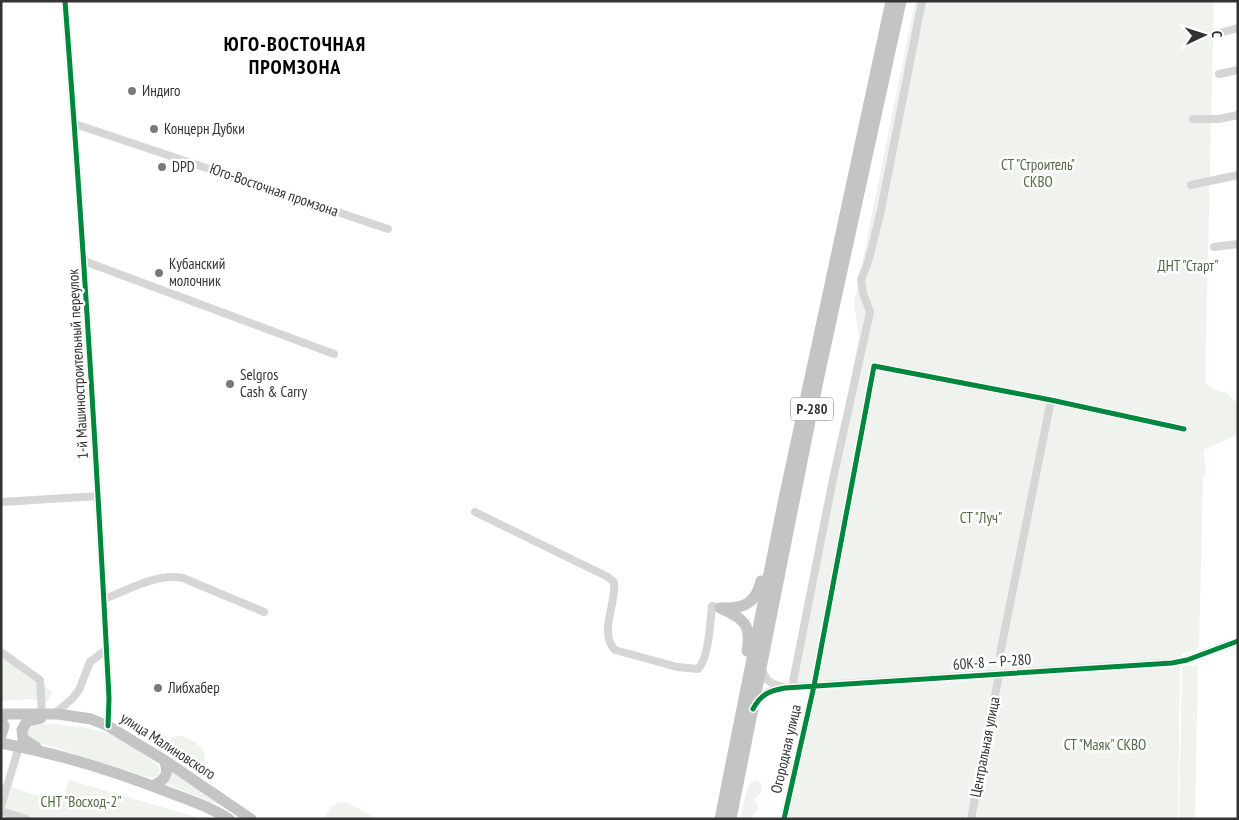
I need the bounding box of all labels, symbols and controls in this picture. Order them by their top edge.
north arrow [1179,10,1229,60]
text: С [1208,30,1226,39]
district label: ЮГО-ВОСТОЧНАЯ ПРОМЗОНА [224,31,366,80]
place label: Индиго [142,81,181,100]
marker: Индиго [126,85,138,97]
place label: Концерн Дубки [164,119,245,138]
marker: Концерн Дубки [148,123,160,135]
park label: СТ "Строитель" СКВО [1001,155,1075,191]
place label: DPD [172,157,195,176]
street label: Юго-Восточная промзона [207,159,341,220]
marker: DPD [156,161,168,173]
place label: Кубанский молочник [169,254,225,290]
park label: ДНТ "Старт" [1158,256,1218,275]
marker: Кубанский молочник [153,267,165,279]
street label: 1-й Машиностроительный переулок [63,268,92,459]
place label: Selgros Cash & Carry [240,365,307,401]
marker: Selgros Cash & Carry [224,378,236,390]
road number: Р-280 [791,398,833,420]
park label: СТ "Луч" [960,508,1002,527]
street label: 60К-8 — Р-280 [952,649,1032,674]
place label: Либхабер [167,678,220,697]
marker: Либхабер [152,682,164,694]
street label: Центральная улица [965,695,1004,799]
street label: Огородная улица [766,703,805,795]
street label: улица Малиновского [117,708,219,783]
park label: СТ "Маяк" СКВО [1064,735,1146,754]
park label: СНТ "Восход-2" [41,792,121,811]

